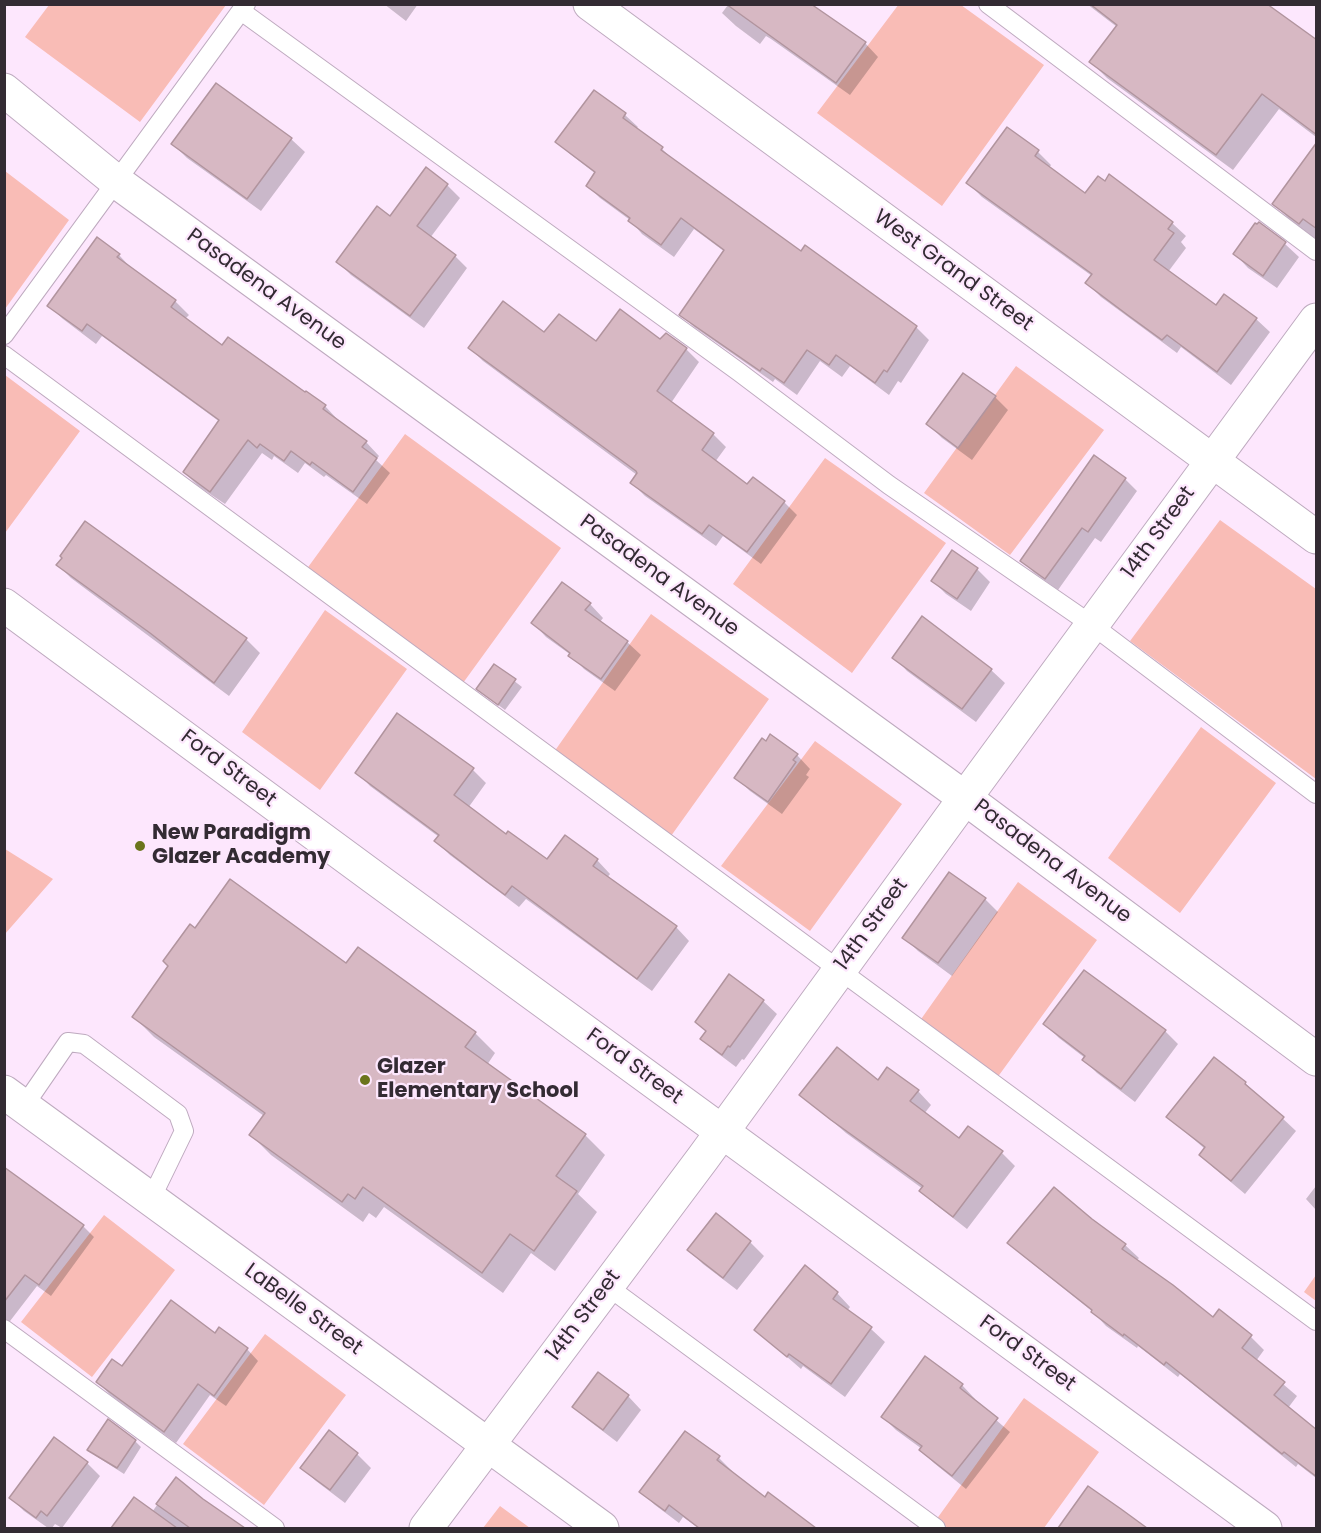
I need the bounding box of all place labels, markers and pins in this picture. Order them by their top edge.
place label: New Paradigm Glazer Academy [152,821,330,871]
marker: New Paradigm Glazer Academy [133,839,147,853]
place label: Glazer Elementary School [377,1055,579,1105]
marker: Glazer Elementary School [358,1073,372,1087]

